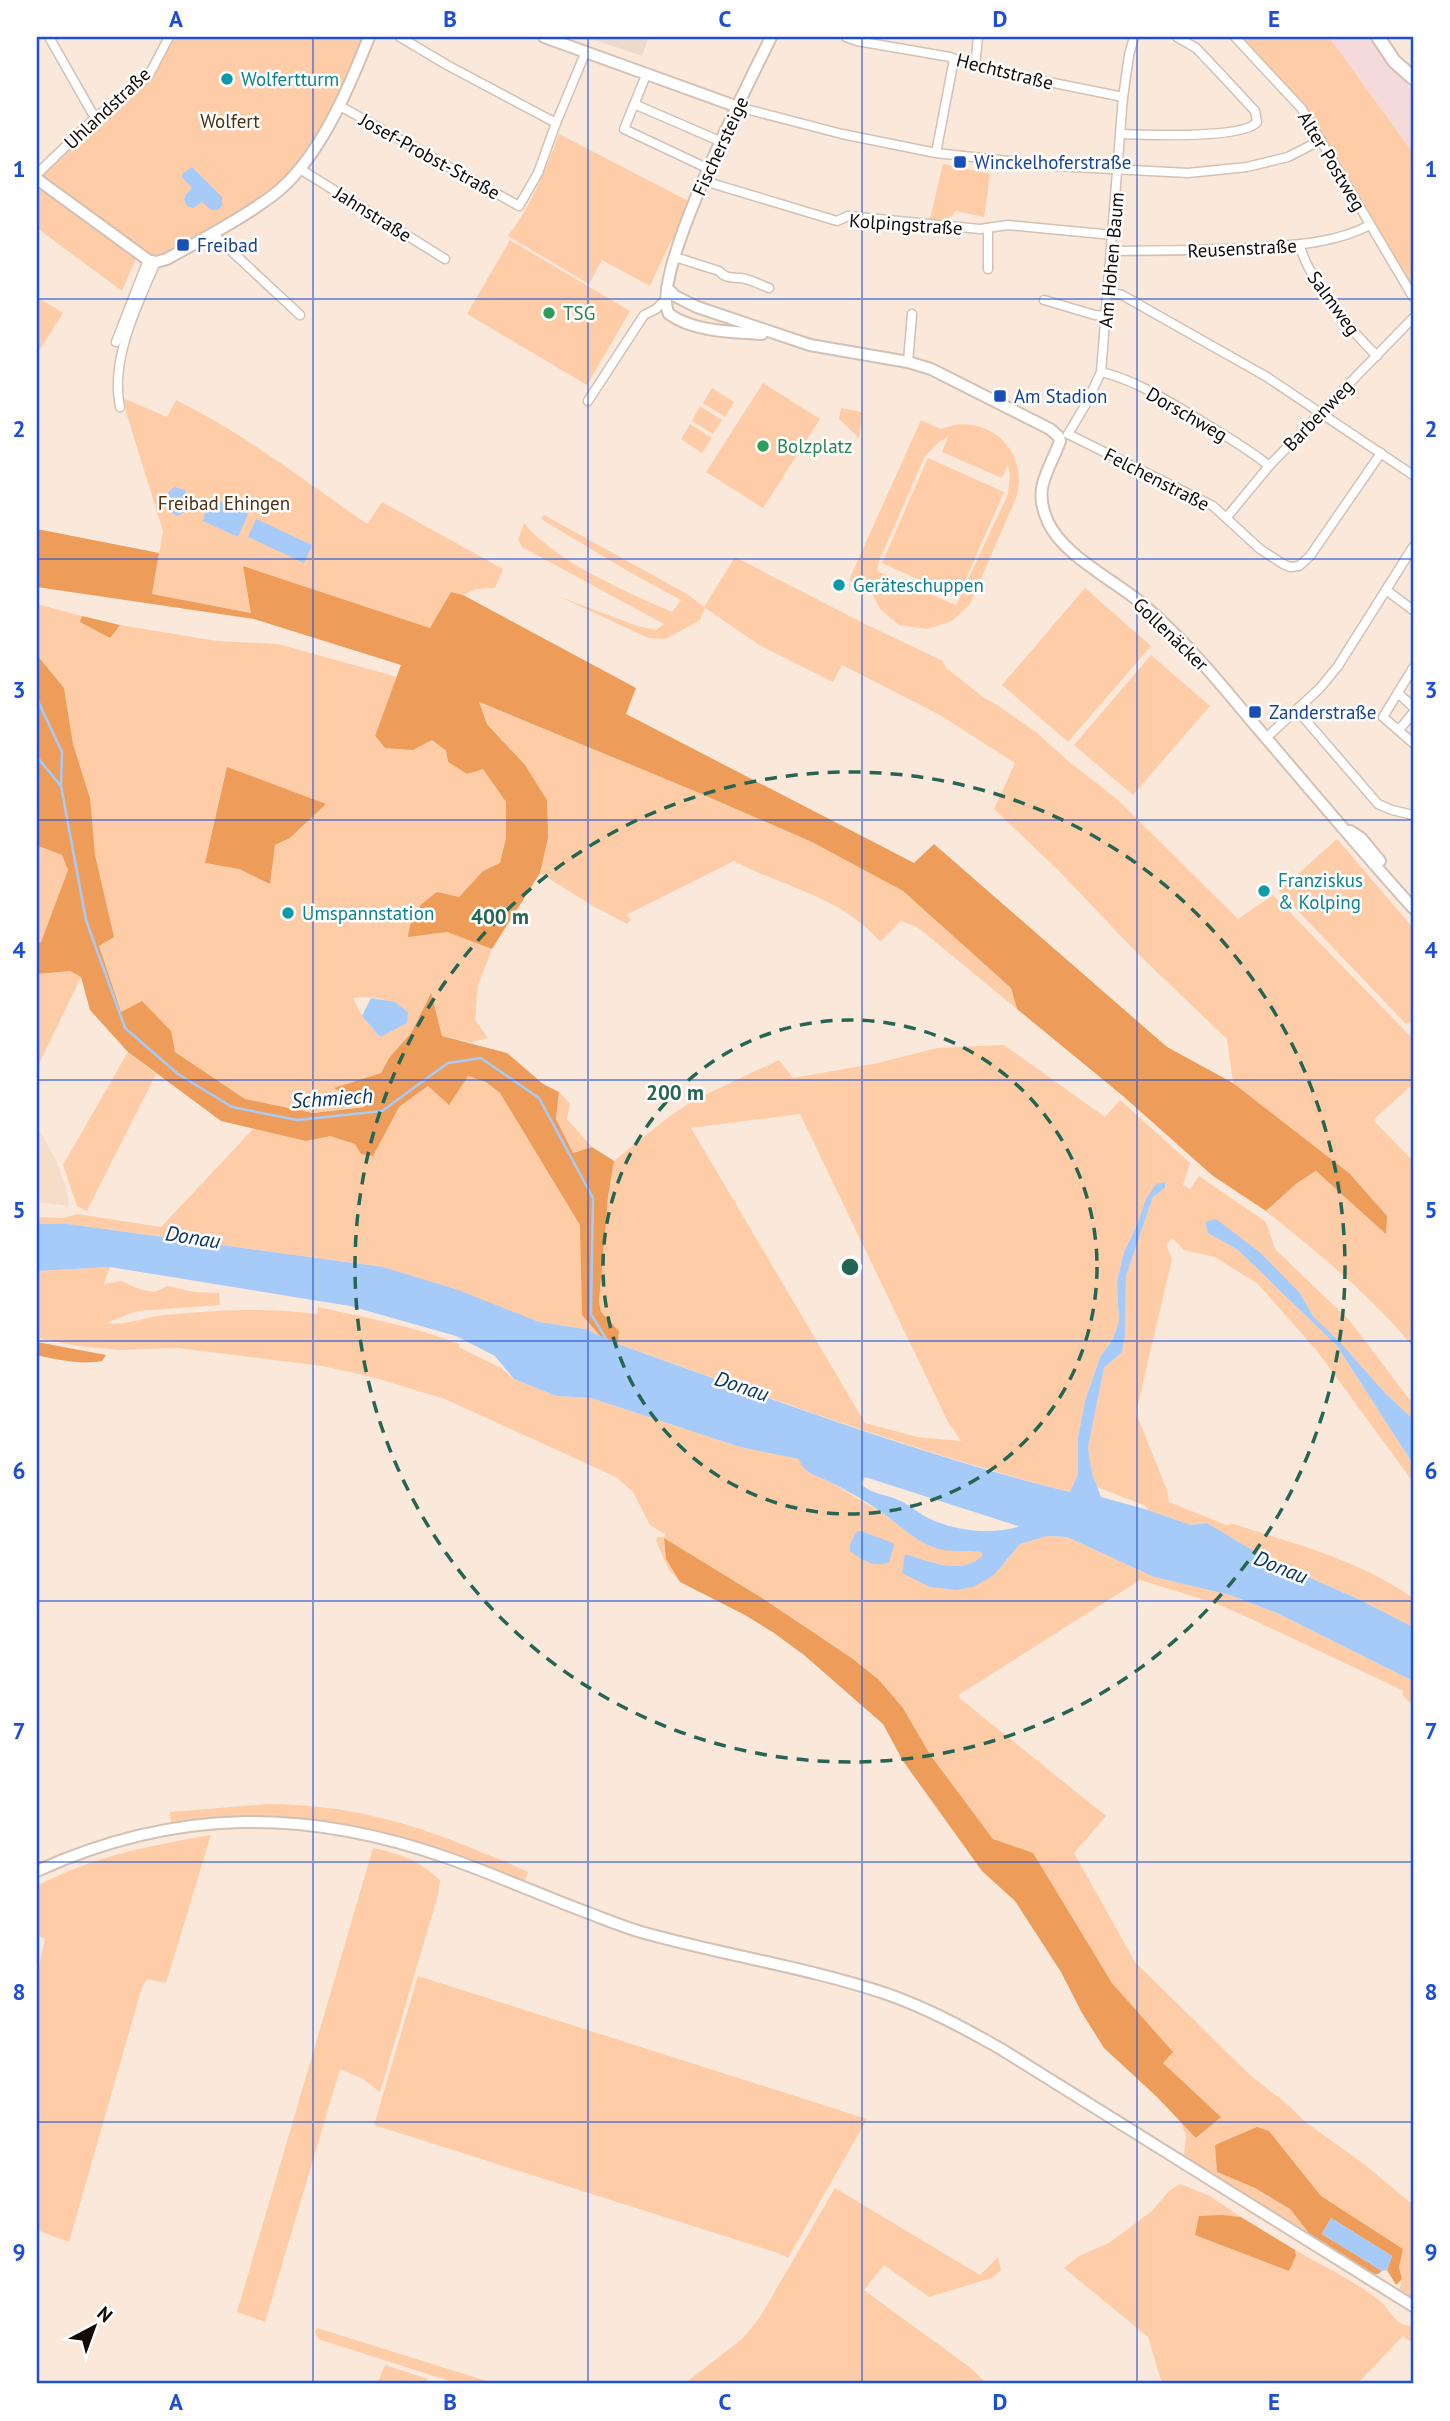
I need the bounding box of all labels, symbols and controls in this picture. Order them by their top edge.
text: A [169,4,183,33]
text: B [443,4,457,33]
text: C [719,4,732,33]
text: D [993,4,1007,33]
text: E [1268,4,1280,33]
street label: Hechtstraße [954,47,1056,95]
street label: Uhlandstraße [59,62,155,154]
place label: Wolfertturm [241,67,339,91]
marker: Wolfertturm [219,71,235,87]
street label: Fischersteige [687,93,753,199]
street label: Josef-Probst-Straße [355,107,505,205]
street label: Alter Postweg [1293,107,1371,215]
park label: Wolfert [200,109,260,133]
place label: Winckelhoferstraße [974,150,1131,174]
text: 1 [12,154,26,183]
marker: Winckelhoferstraße [952,154,968,170]
text: 1 [1424,154,1438,183]
street label: Jahnstraße [329,180,416,247]
street label: Am Hohen Baum [1093,191,1129,329]
street label: Kolpingstraße [848,208,964,240]
place label: Freibad [197,233,258,257]
street label: Reusenstraße [1187,233,1297,263]
marker: Freibad [175,237,191,253]
street label: Salmweg [1303,266,1365,340]
place label: TSG [563,301,595,325]
marker: TSG [541,305,557,321]
street label: Barbenweg [1278,374,1358,456]
street label: Dorschweg [1142,381,1232,447]
place label: Am Stadion [1014,384,1107,408]
marker: Am Stadion [992,388,1008,404]
text: 2 [12,414,26,443]
text: 2 [1424,414,1438,443]
place label: Bolzplatz [777,434,853,458]
marker: Bolzplatz [755,438,771,454]
street label: Felchenstraße [1100,442,1214,516]
park label: Freibad Ehingen [158,491,290,515]
place label: Geräteschuppen [853,573,984,597]
marker: Geräteschuppen [831,577,847,593]
street label: Gollenäcker [1128,592,1214,676]
text: 3 [12,675,26,704]
text: 3 [1424,675,1438,704]
place label: Zanderstraße [1269,700,1376,724]
marker: Zanderstraße [1247,704,1263,720]
place label: Franziskus & Kolping [1278,868,1363,914]
marker: Franziskus & Kolping [1256,883,1272,899]
place label: Umspannstation [302,901,434,925]
text: 400 m [471,903,529,930]
marker: Umspannstation [280,905,296,921]
text: 4 [12,935,26,964]
text: 4 [1424,935,1438,964]
text: 200 m [646,1079,704,1106]
water label: Schmiech [290,1082,374,1114]
text: 5 [12,1195,26,1224]
text: 5 [1424,1195,1438,1224]
water label: Donau [164,1219,223,1255]
centre of rings [838,1255,862,1279]
water label: Donau [711,1365,773,1407]
text: 6 [12,1456,26,1485]
text: 6 [1424,1456,1438,1485]
water label: Donau [1250,1544,1312,1590]
text: 7 [12,1716,26,1745]
text: 7 [1424,1716,1438,1745]
text: 8 [12,1977,26,2006]
text: 8 [1424,1977,1438,2006]
text: 9 [12,2237,26,2266]
text: 9 [1424,2237,1438,2266]
north arrow [60,2292,130,2362]
text: N [93,2301,118,2327]
text: A [169,2387,183,2416]
text: B [443,2387,457,2416]
text: C [719,2387,732,2416]
text: D [993,2387,1007,2416]
text: E [1268,2387,1280,2416]

